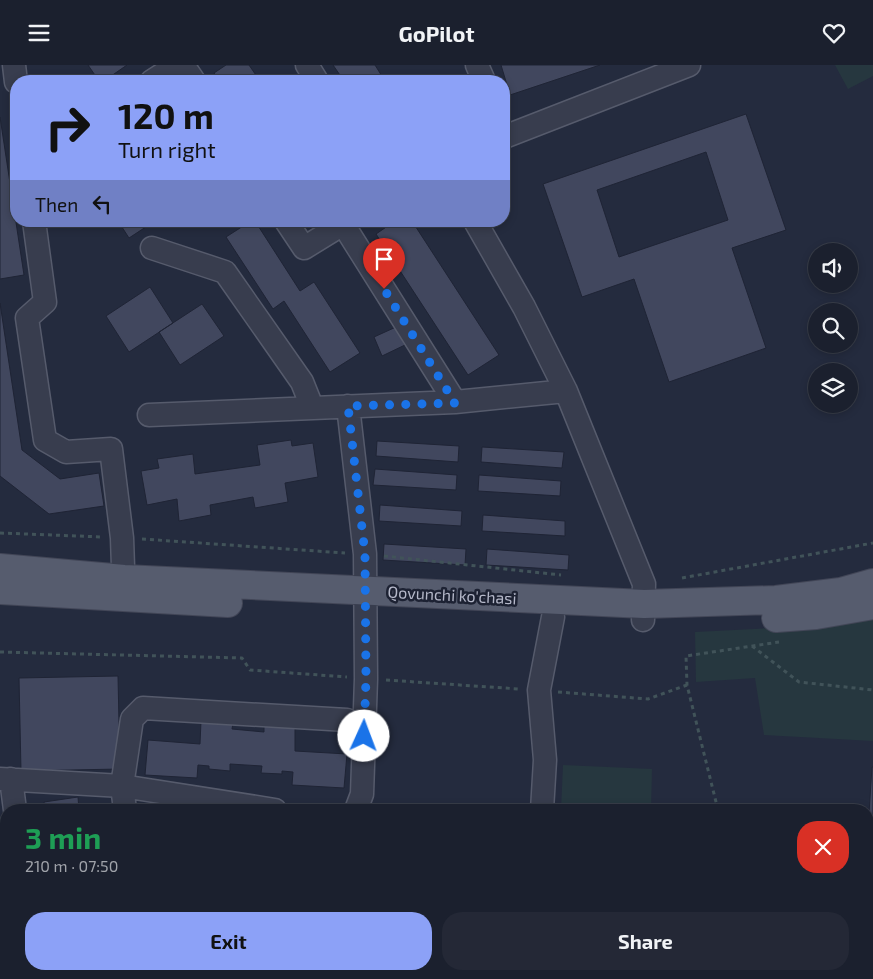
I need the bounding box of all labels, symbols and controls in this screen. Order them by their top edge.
icon: menu [25,19,53,47]
icon: heart [820,19,848,47]
text: GoPilot [398,20,475,46]
text: 120 m [118,94,214,136]
icon: right [35,95,100,160]
text: Turn right [118,136,216,162]
icon: left [88,190,116,218]
text: Then [35,193,78,216]
pin [363,238,405,289]
map controls [808,243,858,413]
button: sound [808,243,858,293]
icon: arrive [370,245,398,273]
button: search [808,303,858,353]
button: layers [808,363,858,413]
street label: Qovunchi ko'chasi [387,582,517,608]
position arrow [337,709,389,761]
text: 3 min [25,819,101,855]
button: close [797,821,849,873]
text: 210 m · 07:50 [25,856,118,875]
button: Exit [25,912,432,970]
button: Share [442,912,849,970]

